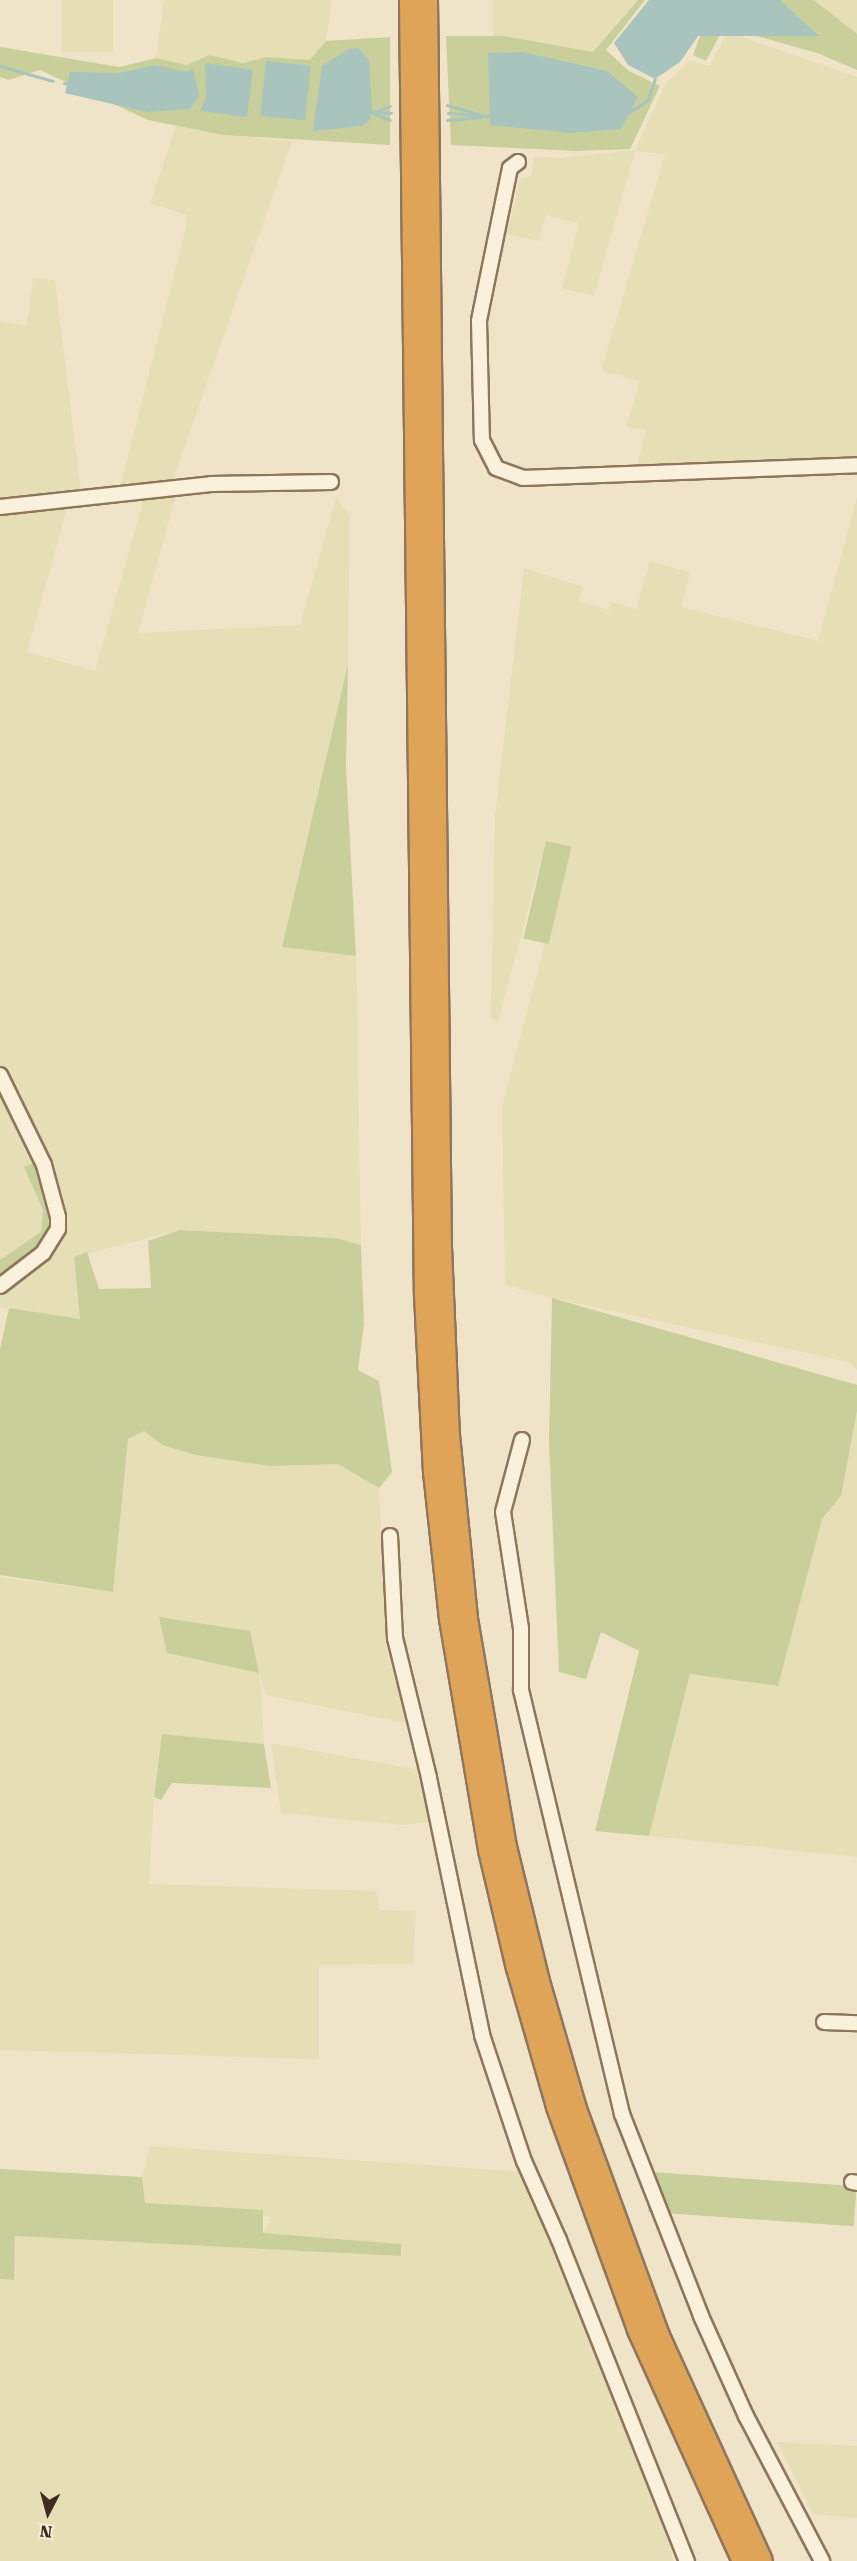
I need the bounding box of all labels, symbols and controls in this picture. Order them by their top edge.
north arrow [18,2483,78,2543]
text: N [39,2521,53,2541]

